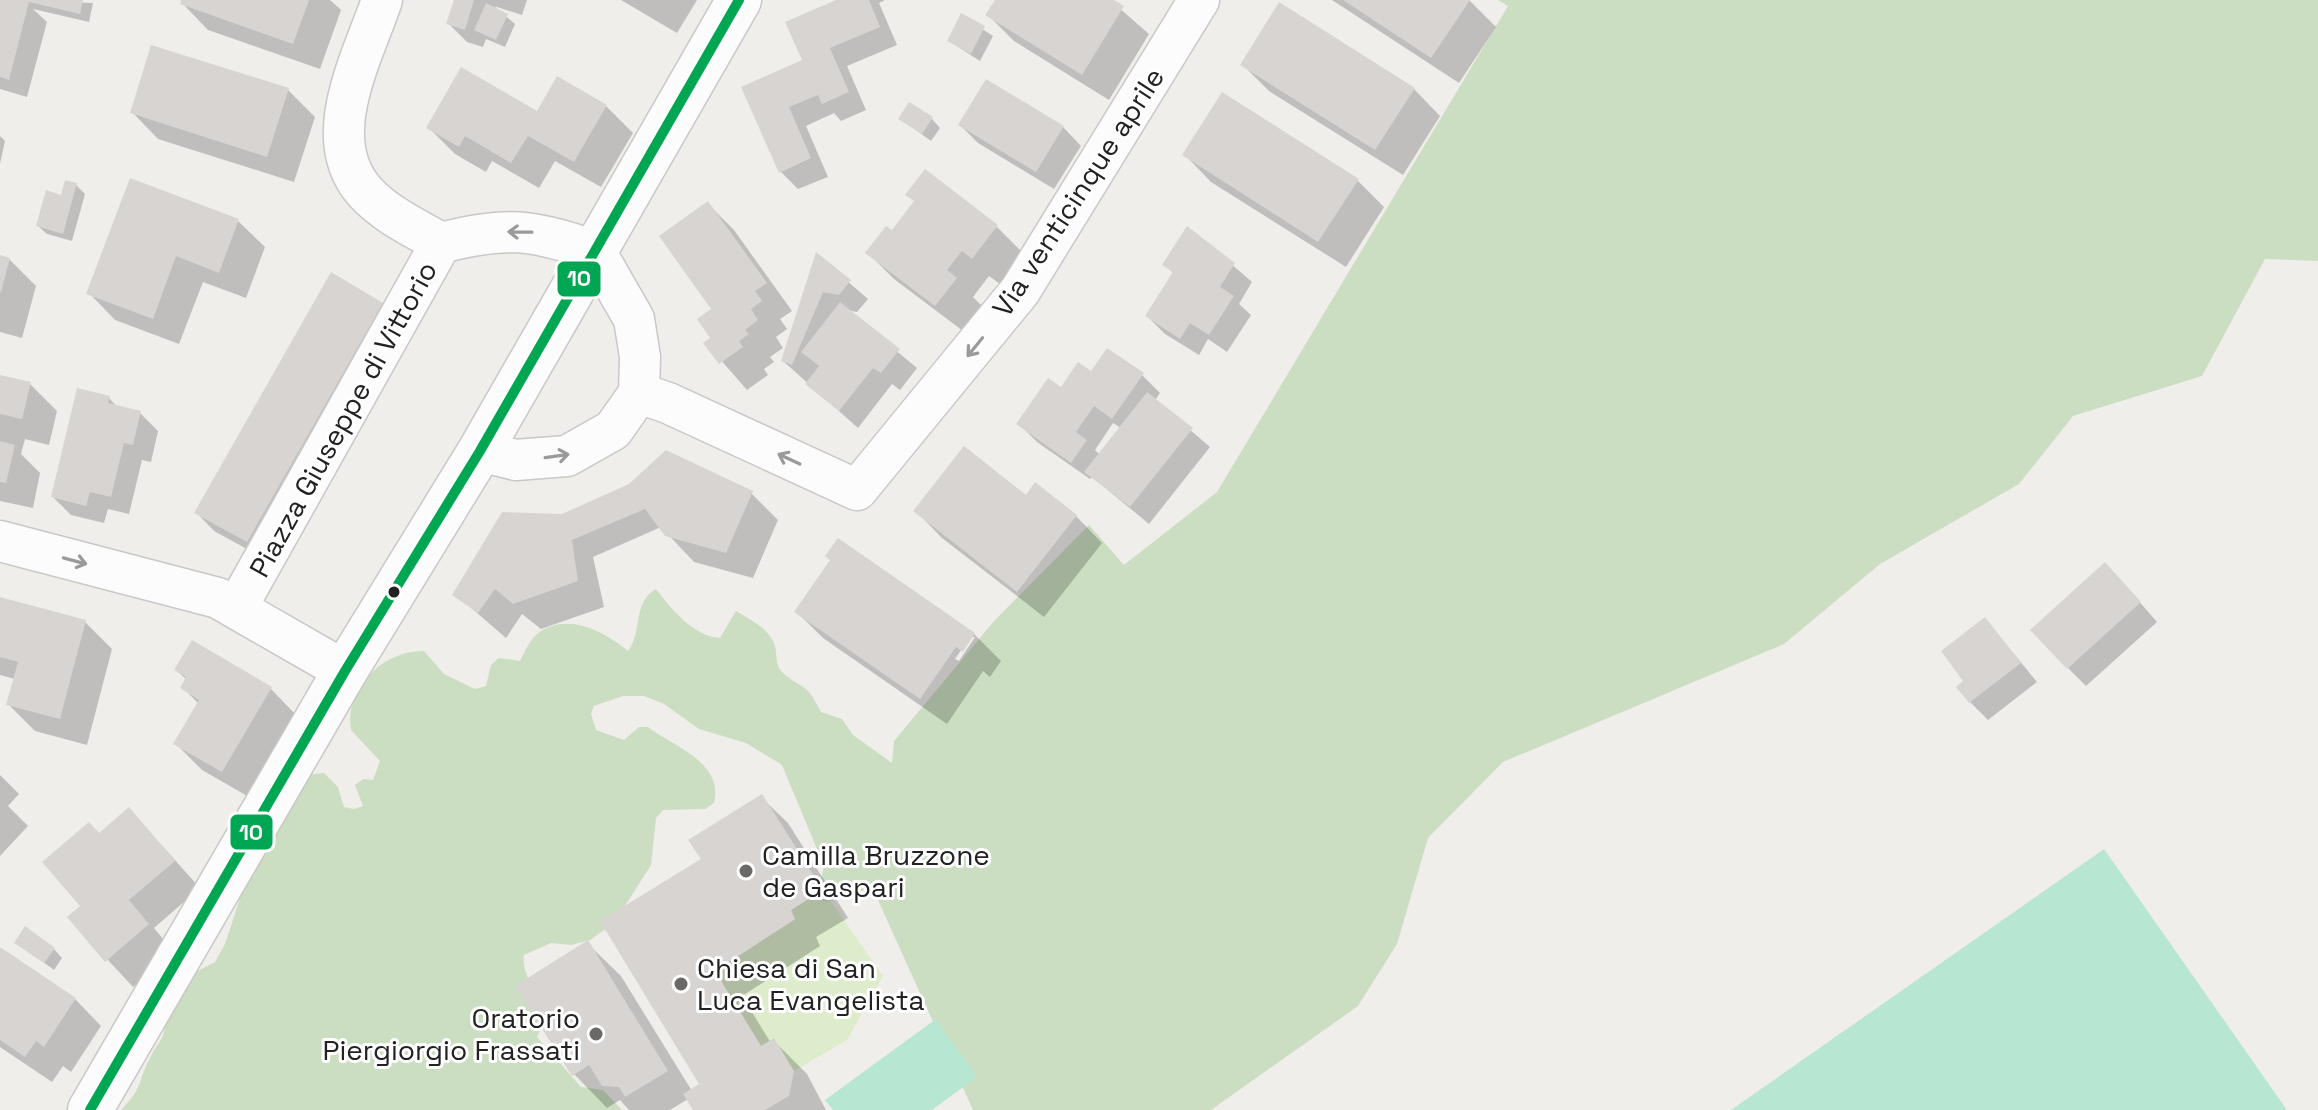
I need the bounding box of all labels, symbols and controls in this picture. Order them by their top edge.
street label: Via venticinque aprile [984,61,1172,323]
one-way arrow [507,224,534,240]
street label: Piazza Giuseppe di Vittorio [241,255,445,583]
line badge: 10 [556,260,602,298]
text: 10 [567,264,591,292]
one-way arrow [966,336,983,357]
one-way arrow [544,448,569,463]
one-way arrow [778,451,802,466]
one-way arrow [62,554,88,569]
unlabelled marker [386,584,402,600]
line badge: 10 [229,813,274,851]
text: 10 [239,818,263,846]
place label: Camilla Bruzzone de Gaspari [762,837,990,905]
marker: Camilla Bruzzone de Gaspari [737,862,755,880]
place label: Chiesa di San Luca Evangelista [697,950,925,1018]
marker: Chiesa di San Luca Evangelista [672,975,690,993]
place label: Oratorio Piergiorgio Frassati [323,1000,580,1068]
marker: Oratorio Piergiorgio Frassati [587,1025,605,1043]

